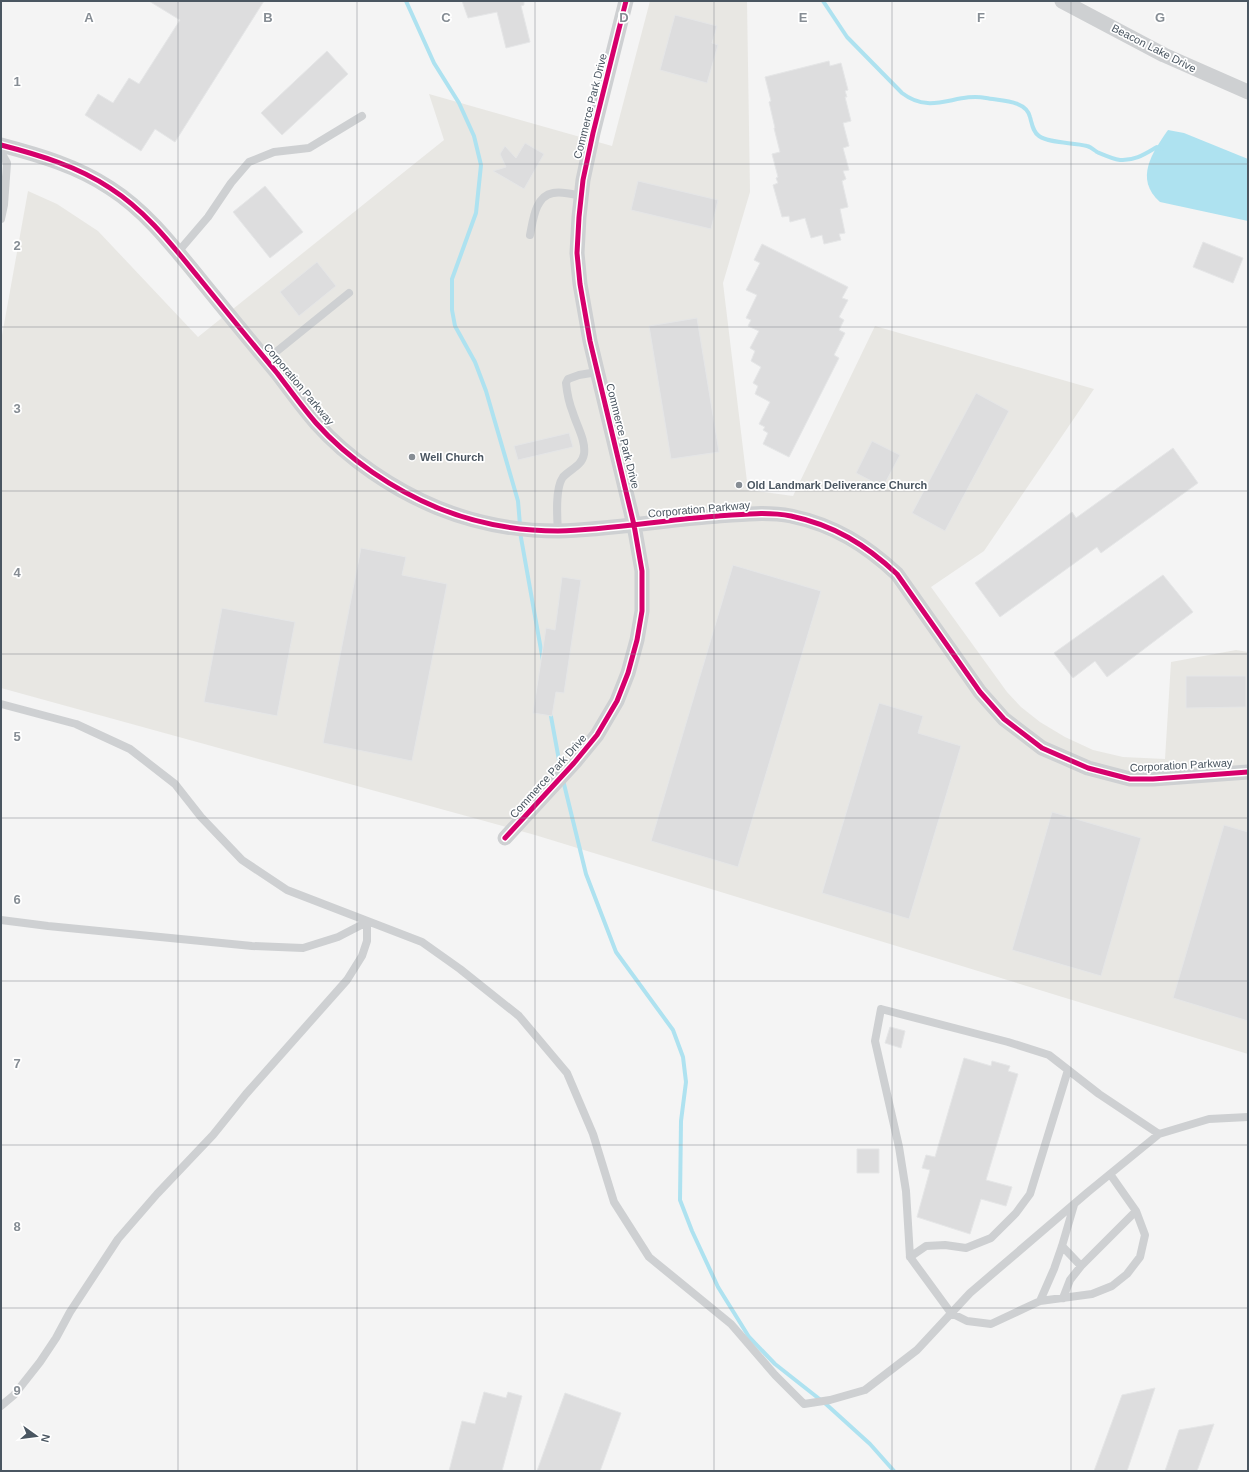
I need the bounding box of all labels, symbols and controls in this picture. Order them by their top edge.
text: A [84,10,94,25]
text: B [263,10,273,25]
text: C [441,10,451,25]
text: D [619,10,629,25]
text: E [799,10,808,25]
text: F [977,10,985,25]
text: G [1155,10,1165,25]
street label: Beacon Lake Drive [1110,22,1198,74]
street label: Commerce Park Drive [571,52,609,160]
text: 1 [13,74,21,89]
text: 2 [13,238,21,253]
street label: Corporation Parkway [261,341,337,428]
street label: Commerce Park Drive [604,382,642,490]
text: 3 [13,401,21,416]
place label: Well Church [420,451,484,463]
marker: Well Church [407,452,417,462]
place label: Old Landmark Deliverance Church [747,479,928,491]
marker: Old Landmark Deliverance Church [734,480,744,490]
street label: Corporation Parkway [647,499,751,519]
text: 4 [13,565,21,580]
text: 5 [13,729,21,744]
street label: Commerce Park Drive [507,732,589,820]
street label: Corporation Parkway [1129,756,1233,774]
text: 6 [13,892,21,907]
text: 7 [13,1056,21,1071]
text: 8 [13,1219,21,1234]
text: 9 [13,1383,21,1398]
north arrow [16,1416,56,1456]
text: N [39,1433,52,1444]

